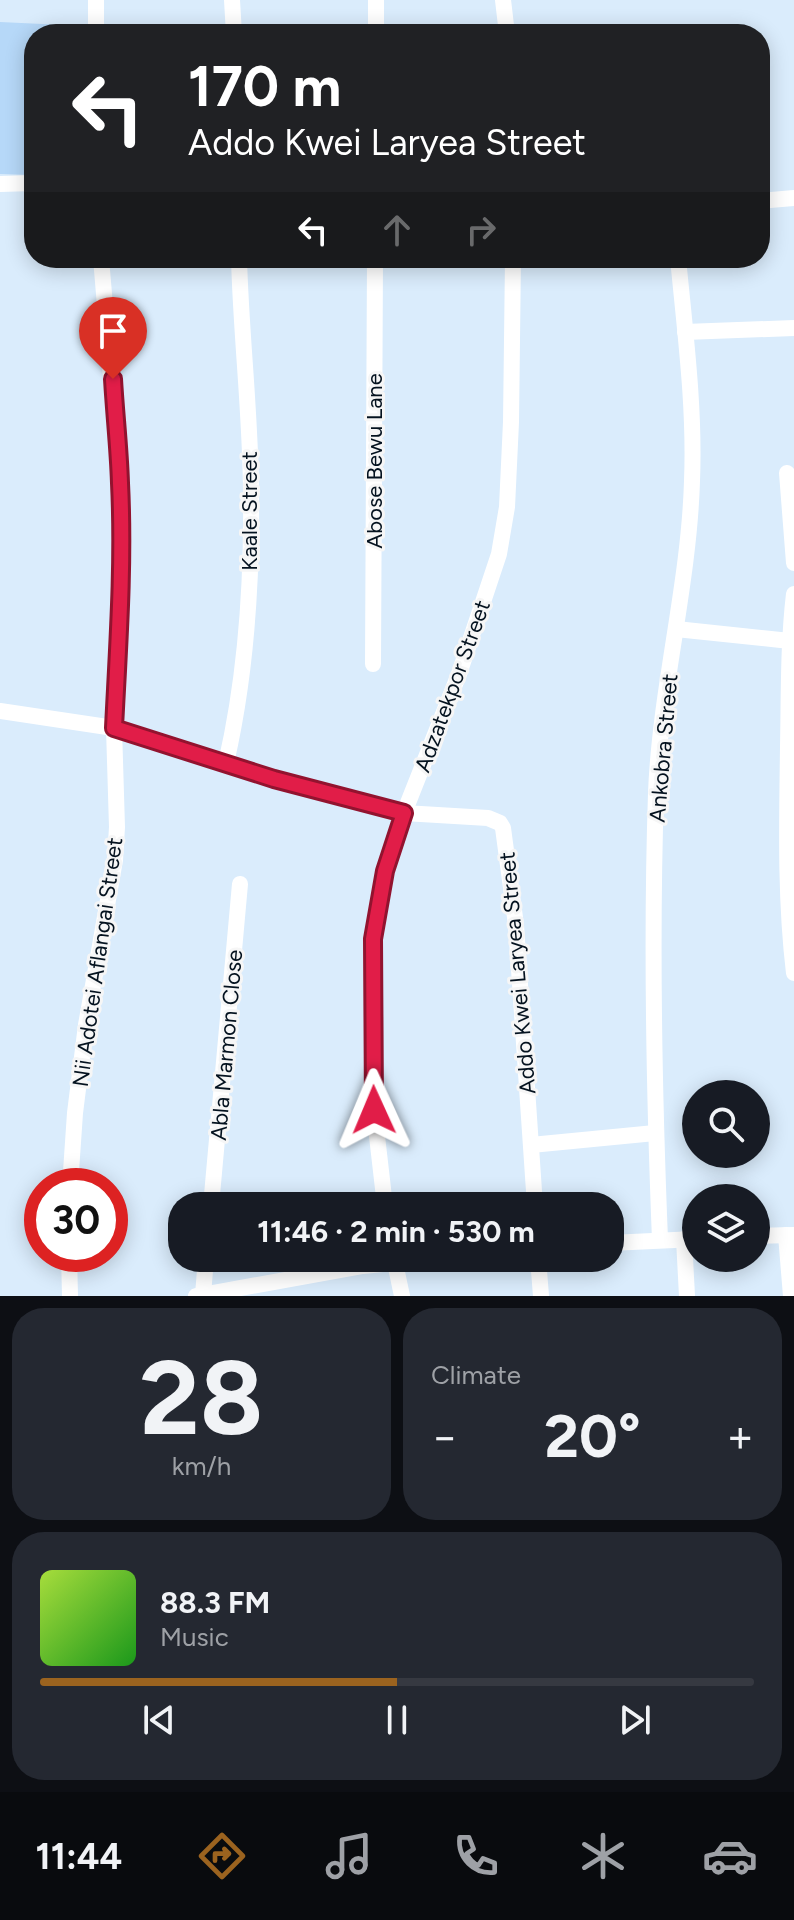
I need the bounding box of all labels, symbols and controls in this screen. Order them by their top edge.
text: 170 m [188,53,341,120]
icon: left [56,56,160,160]
text: Addo Kwei Laryea Street [188,121,586,164]
icon: left [291,208,335,252]
icon: ahead [375,208,419,252]
icon: right [459,208,503,252]
pin [79,297,147,379]
icon: arrive [91,309,135,353]
street label: Abose Bewu Lane [361,373,388,549]
street label: Kaale Street [236,451,263,571]
street label: Adzatekpor Street [409,597,496,776]
street label: Ankobra Street [644,673,683,823]
street label: Nii Adotei Aflangai Street [67,836,128,1088]
street label: Addo Kwei Laryea Street [493,851,542,1095]
street label: Abla Marmon Close [205,948,248,1142]
position arrow [332,1068,416,1152]
map controls [682,1080,770,1272]
button: search [682,1080,770,1168]
speed limit sign: 30 [24,1168,128,1272]
button: layers [682,1184,770,1272]
text: 11:46 · 2 min · 530 m [257,1213,535,1250]
text: 28 [140,1335,263,1460]
text: Climate [431,1359,521,1391]
text: 20° [544,1400,641,1472]
text: − [431,1410,458,1463]
text: + [727,1410,754,1463]
text: km/h [172,1450,231,1482]
text: 88.3 FM [160,1584,270,1621]
text: Music [160,1621,229,1653]
icon: previous [137,1698,181,1742]
icon: pause [375,1698,419,1742]
icon: next [613,1698,657,1742]
icon: directions [194,1828,250,1884]
icon: music [321,1828,377,1884]
icon: phone [448,1828,504,1884]
icon: climate [575,1828,631,1884]
icon: car [702,1828,758,1884]
text: 11:44 [36,1835,122,1878]

